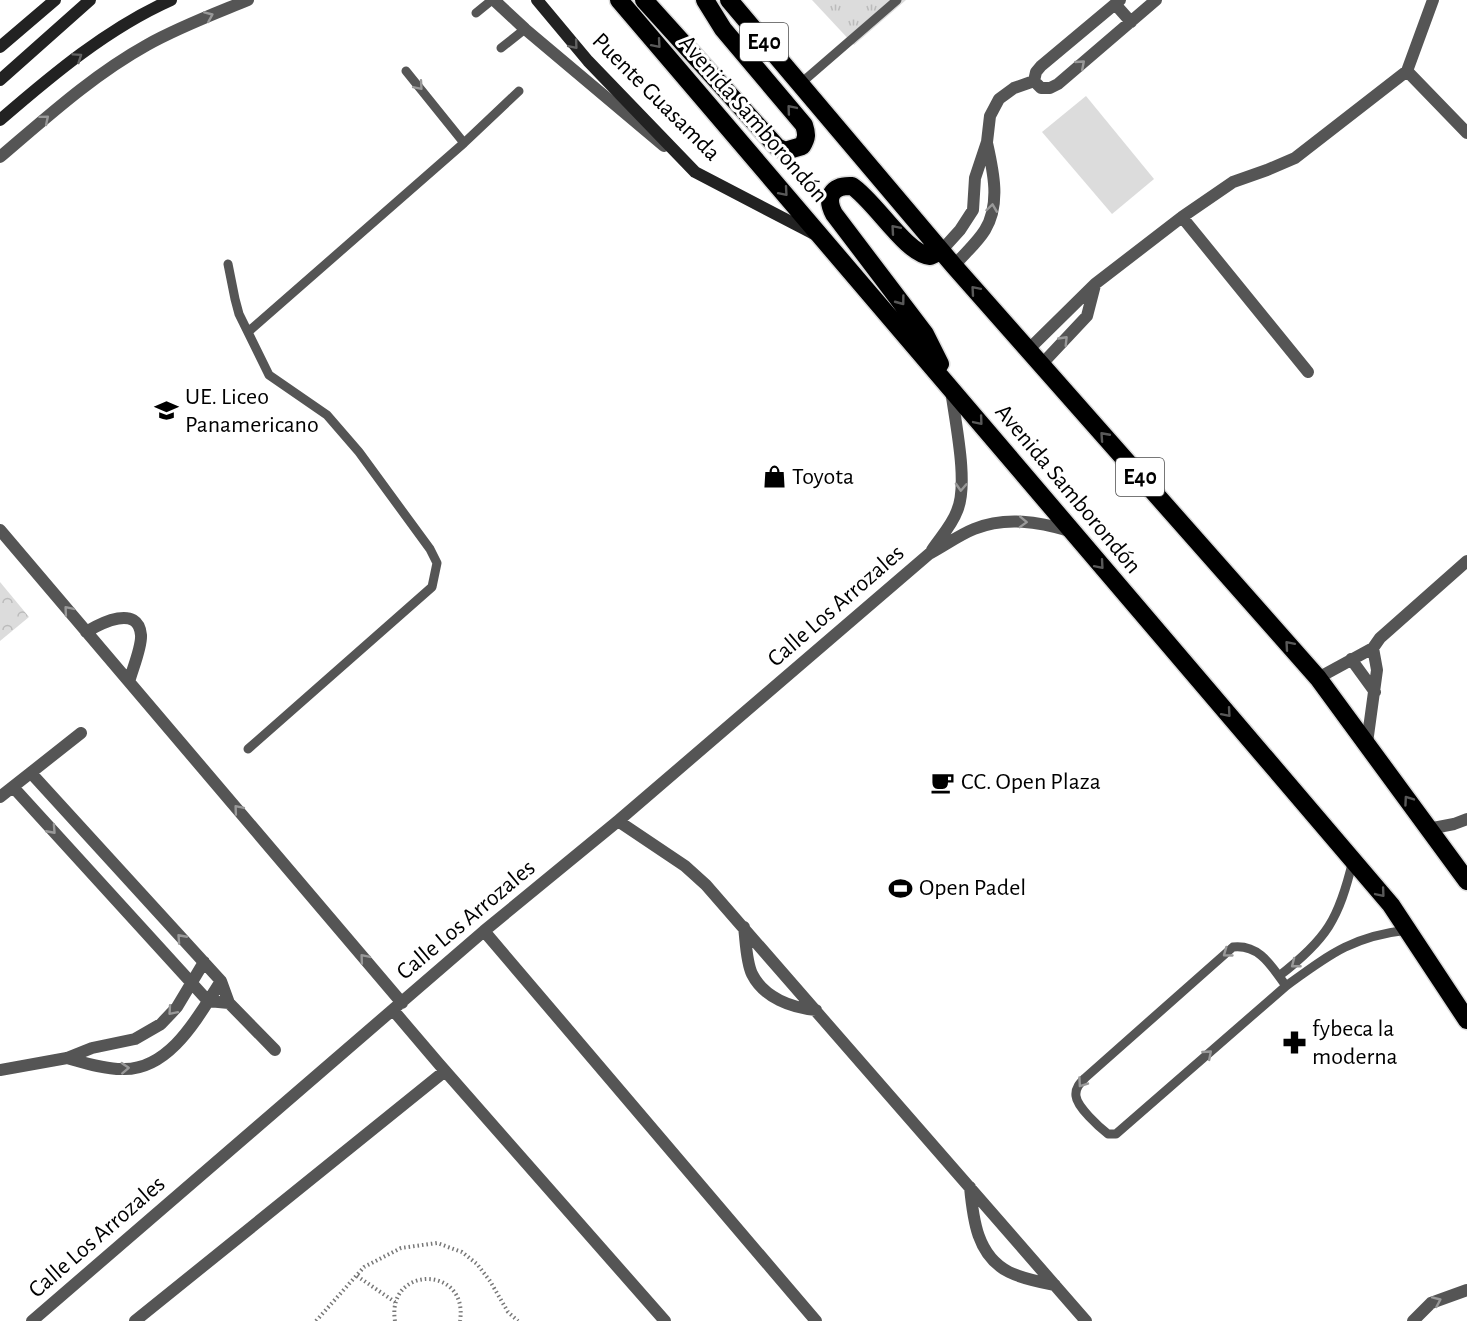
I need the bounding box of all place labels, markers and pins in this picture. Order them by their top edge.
place label: UE. Liceo Panamericano [185,385,319,437]
school or university icon: UE. Liceo Panamericano [154,398,180,424]
shop icon: Toyota [761,464,787,490]
place label: Toyota [792,465,854,489]
cafe icon: CC. Open Plaza [930,769,956,795]
place label: CC. Open Plaza [961,770,1101,794]
sports icon: Open Padel [888,875,914,901]
place label: Open Padel [919,876,1026,900]
place label: fybeca la moderna [1312,1017,1398,1069]
pharmacy icon: fybeca la moderna [1281,1030,1307,1056]

